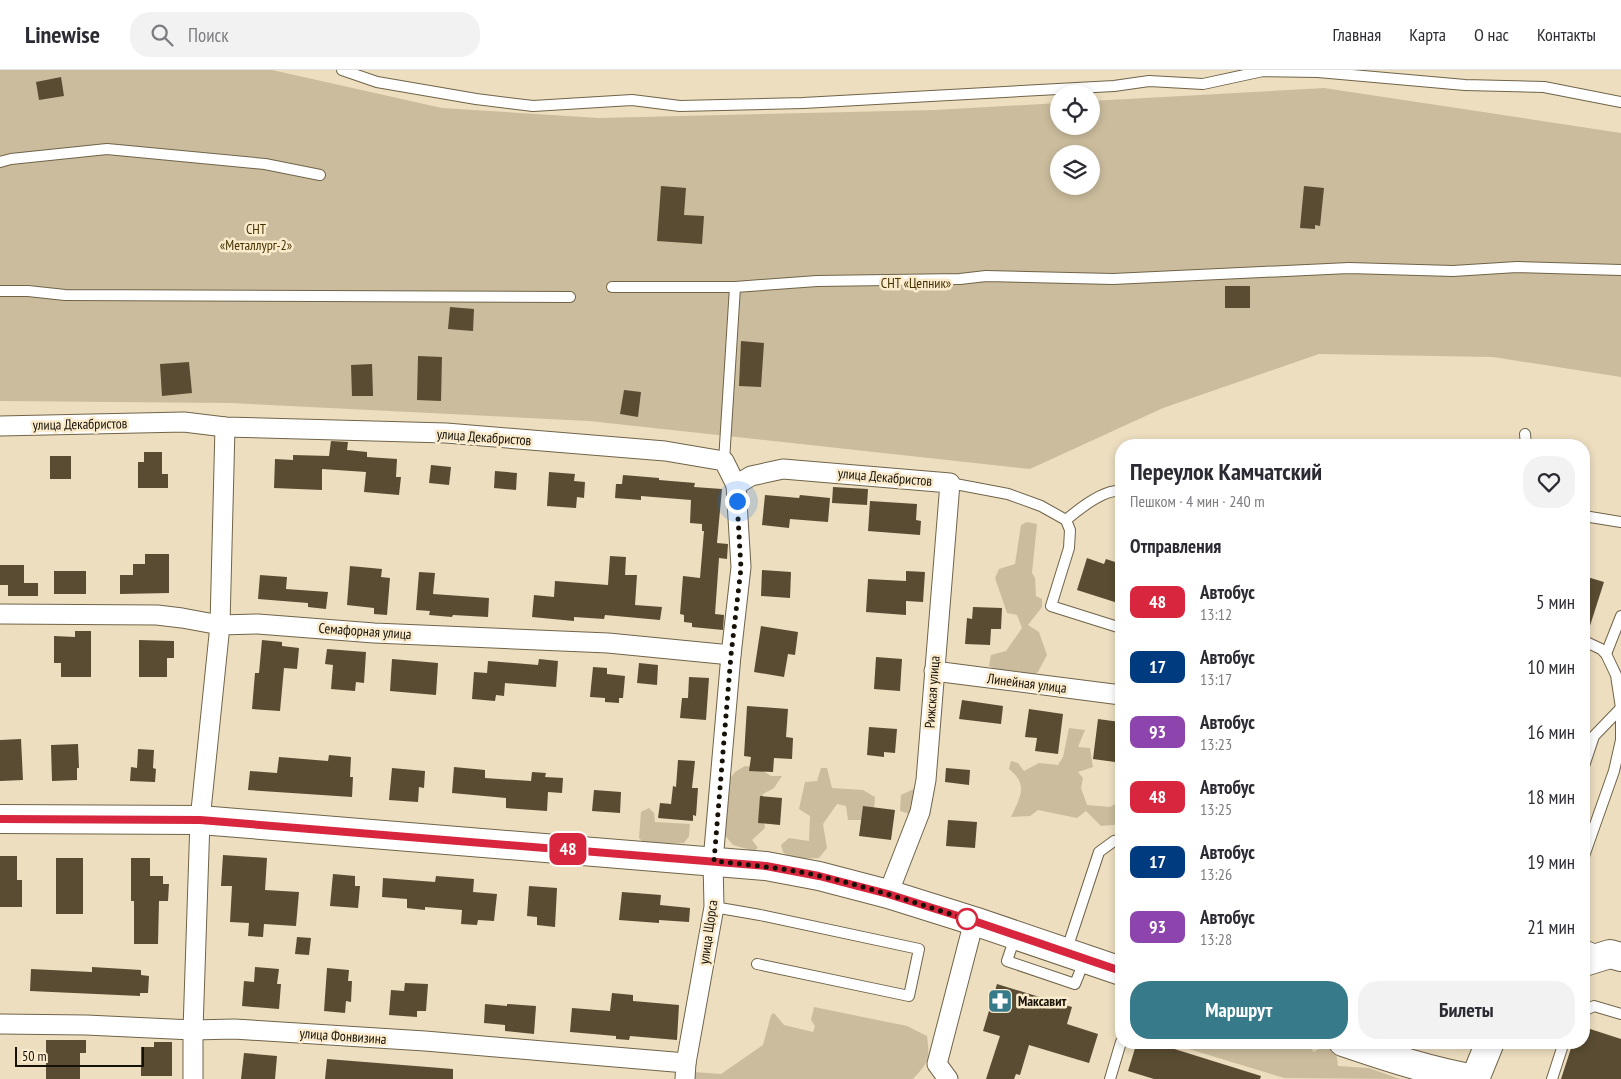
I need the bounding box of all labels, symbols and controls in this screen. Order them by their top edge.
search box [130,12,480,57]
text: Linewise [25,19,100,50]
icon: search [148,21,176,49]
text: Поиск [188,23,229,47]
text: Главная [1333,23,1381,46]
text: Карта [1409,23,1446,46]
text: О нас [1474,23,1509,46]
text: Контакты [1537,23,1596,46]
map controls [1050,85,1100,195]
button: locate [1050,85,1100,135]
button: layers [1050,145,1100,195]
park label: СНТ «Металлург-2» [220,220,292,254]
park label: СНТ «Цепник» [881,274,951,292]
street label: улица Декабристов [32,414,128,434]
street label: улица Декабристов [436,425,532,449]
text: Переулок Камчатский [1130,456,1322,487]
button: heart [1523,456,1575,508]
street label: улица Декабристов [837,464,933,490]
your location [725,489,750,514]
text: Пешком · 4 мин · 240 m [1130,491,1265,511]
text: Отправления [1130,534,1221,558]
text: Автобус [1200,580,1255,604]
text: 48 [1149,590,1166,613]
text: 5 мин [1536,590,1575,614]
text: 13:12 [1200,604,1232,624]
street label: Семафорная улица [318,619,412,643]
text: Автобус [1200,645,1255,669]
street label: Рижская улица [920,655,944,729]
text: 17 [1149,655,1166,678]
text: 10 мин [1527,655,1575,679]
street label: Линейная улица [985,669,1068,697]
text: 13:17 [1200,669,1232,689]
text: Автобус [1200,710,1255,734]
text: 93 [1149,720,1166,743]
text: 16 мин [1527,720,1575,744]
text: 13:23 [1200,734,1232,754]
text: Автобус [1200,775,1255,799]
text: 48 [1149,785,1166,808]
text: 18 мин [1527,785,1575,809]
text: 13:25 [1200,799,1232,819]
line badge: 48 [546,833,590,865]
text: 48 [559,837,577,860]
text: Автобус [1200,840,1255,864]
text: 17 [1149,850,1166,873]
text: 19 мин [1527,850,1575,874]
text: 13:26 [1200,864,1232,884]
street label: улица Щорса [695,899,721,965]
text: Автобус [1200,905,1255,929]
unlabelled marker [956,908,978,930]
text: 93 [1149,915,1166,938]
text: 21 мин [1527,915,1575,939]
text: 13:28 [1200,929,1232,949]
button: Маршрут [1130,981,1348,1039]
button: Билеты [1358,981,1575,1039]
pharmacy icon: Максавит [987,988,1013,1014]
place label: Максавит [1018,992,1066,1010]
street label: улица Фонвизина [299,1024,387,1048]
scale bar [15,1044,144,1067]
text: 50 m [22,1047,47,1065]

